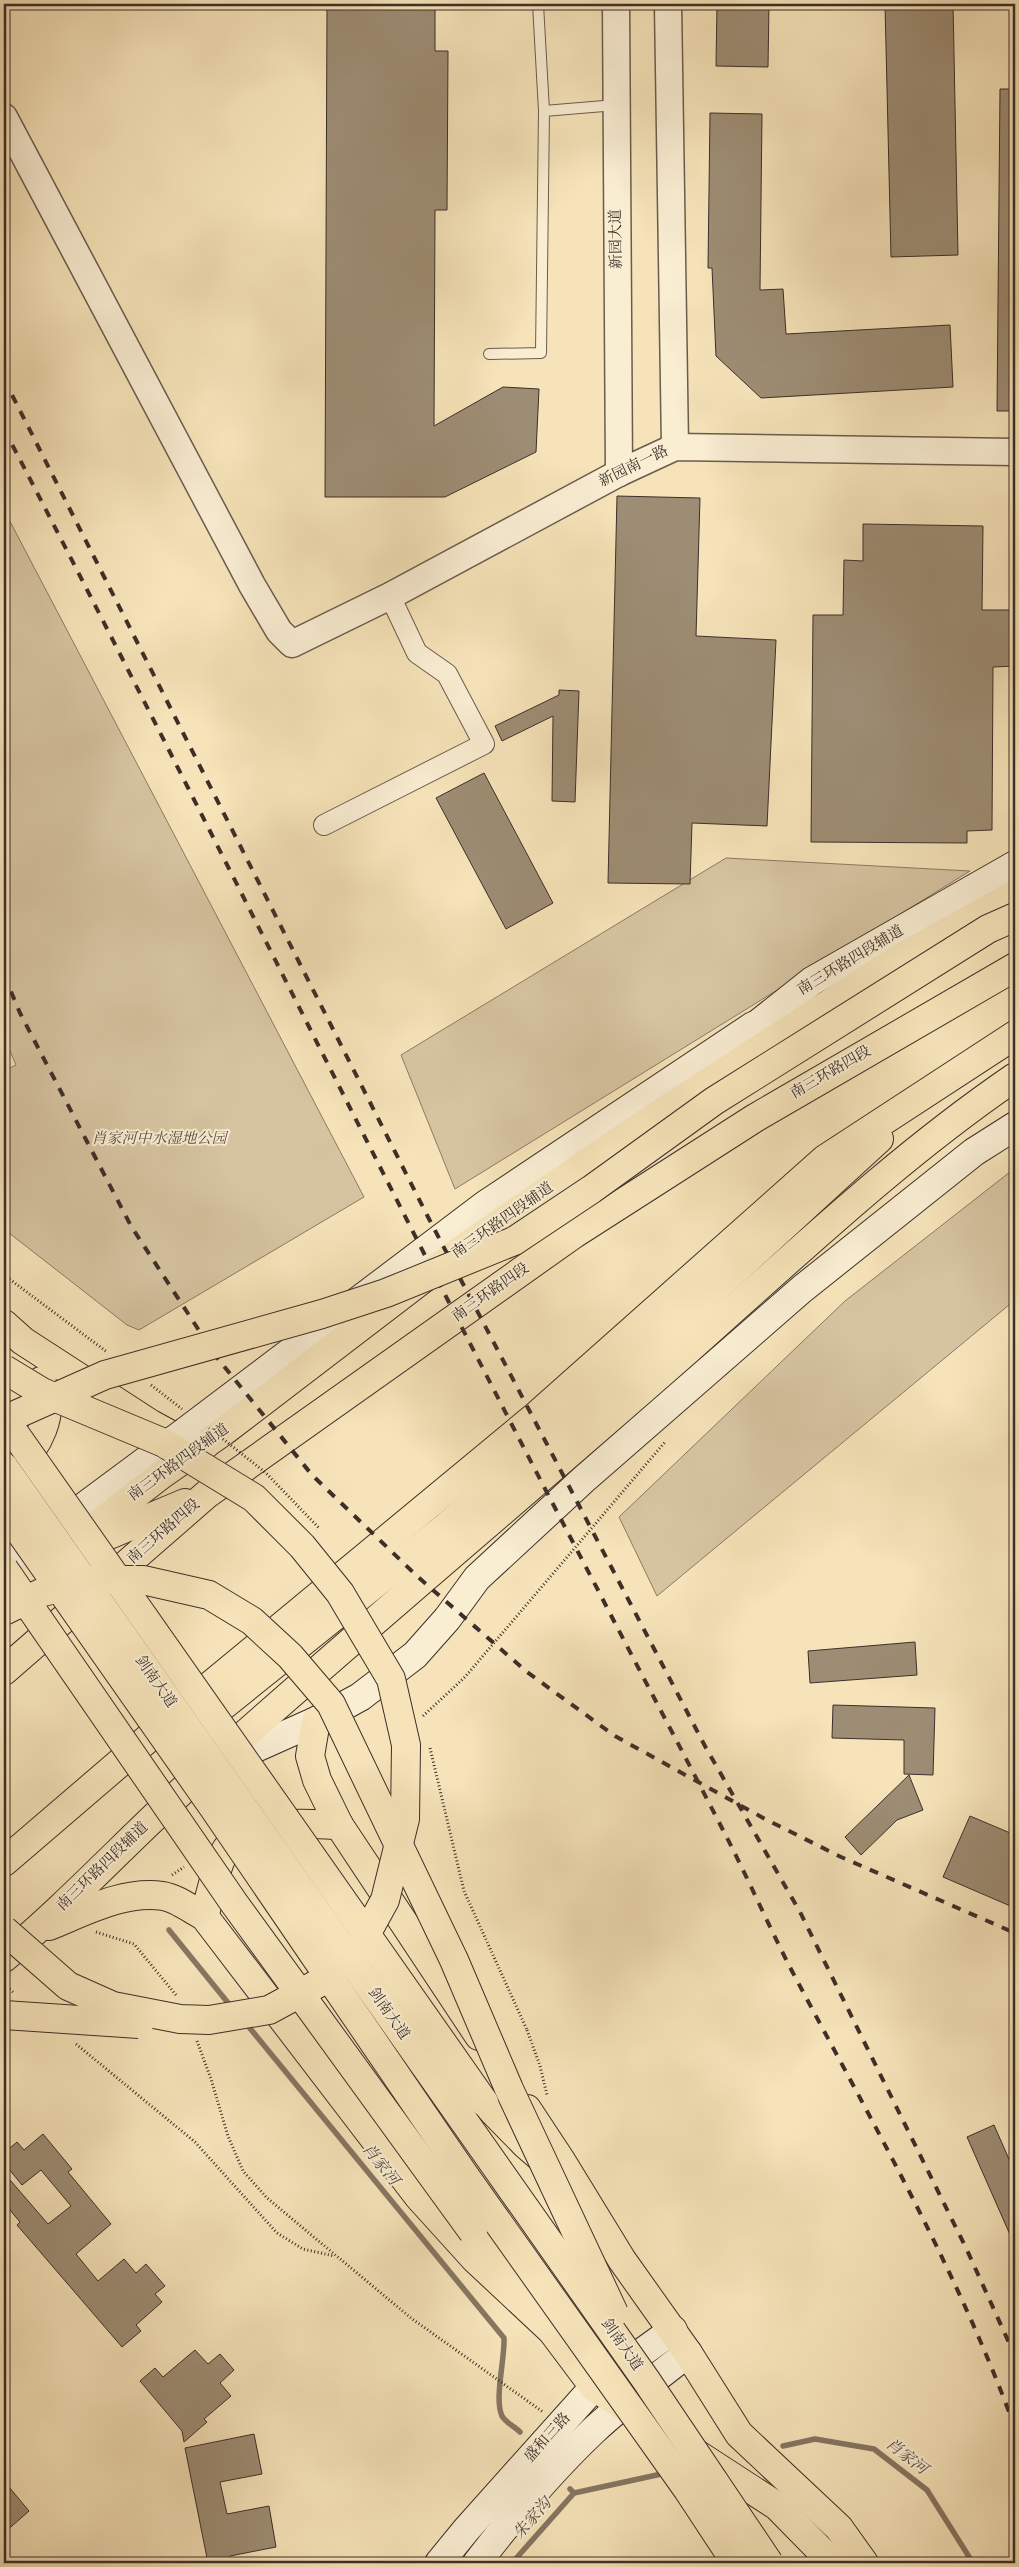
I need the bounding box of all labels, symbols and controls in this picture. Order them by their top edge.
street label: 新园大道 [607,209,625,269]
street label: 新园南一路 [596,442,671,490]
street label: 南三环路四段辅道 [795,922,906,998]
street label: 南三环路四段 [787,1042,874,1102]
park label: 肖家河中水湿地公园 [91,1130,228,1147]
street label: 南三环路四段辅道 [448,1179,556,1262]
street label: 南三环路四段 [449,1259,532,1325]
street label: 南三环路四段辅道 [125,1420,232,1504]
street label: 南三环路四段 [124,1495,203,1567]
street label: 剑南大道 [132,1652,180,1711]
street label: 南三环路四段辅道 [53,1818,151,1914]
street label: 剑南大道 [365,1984,413,2043]
water label: 肖家河 [359,2140,405,2191]
street label: 剑南大道 [598,2315,646,2374]
street label: 盛和三路 [520,2409,574,2465]
water label: 肖家河 [882,2434,933,2480]
water label: 朱家沟 [510,2492,557,2542]

